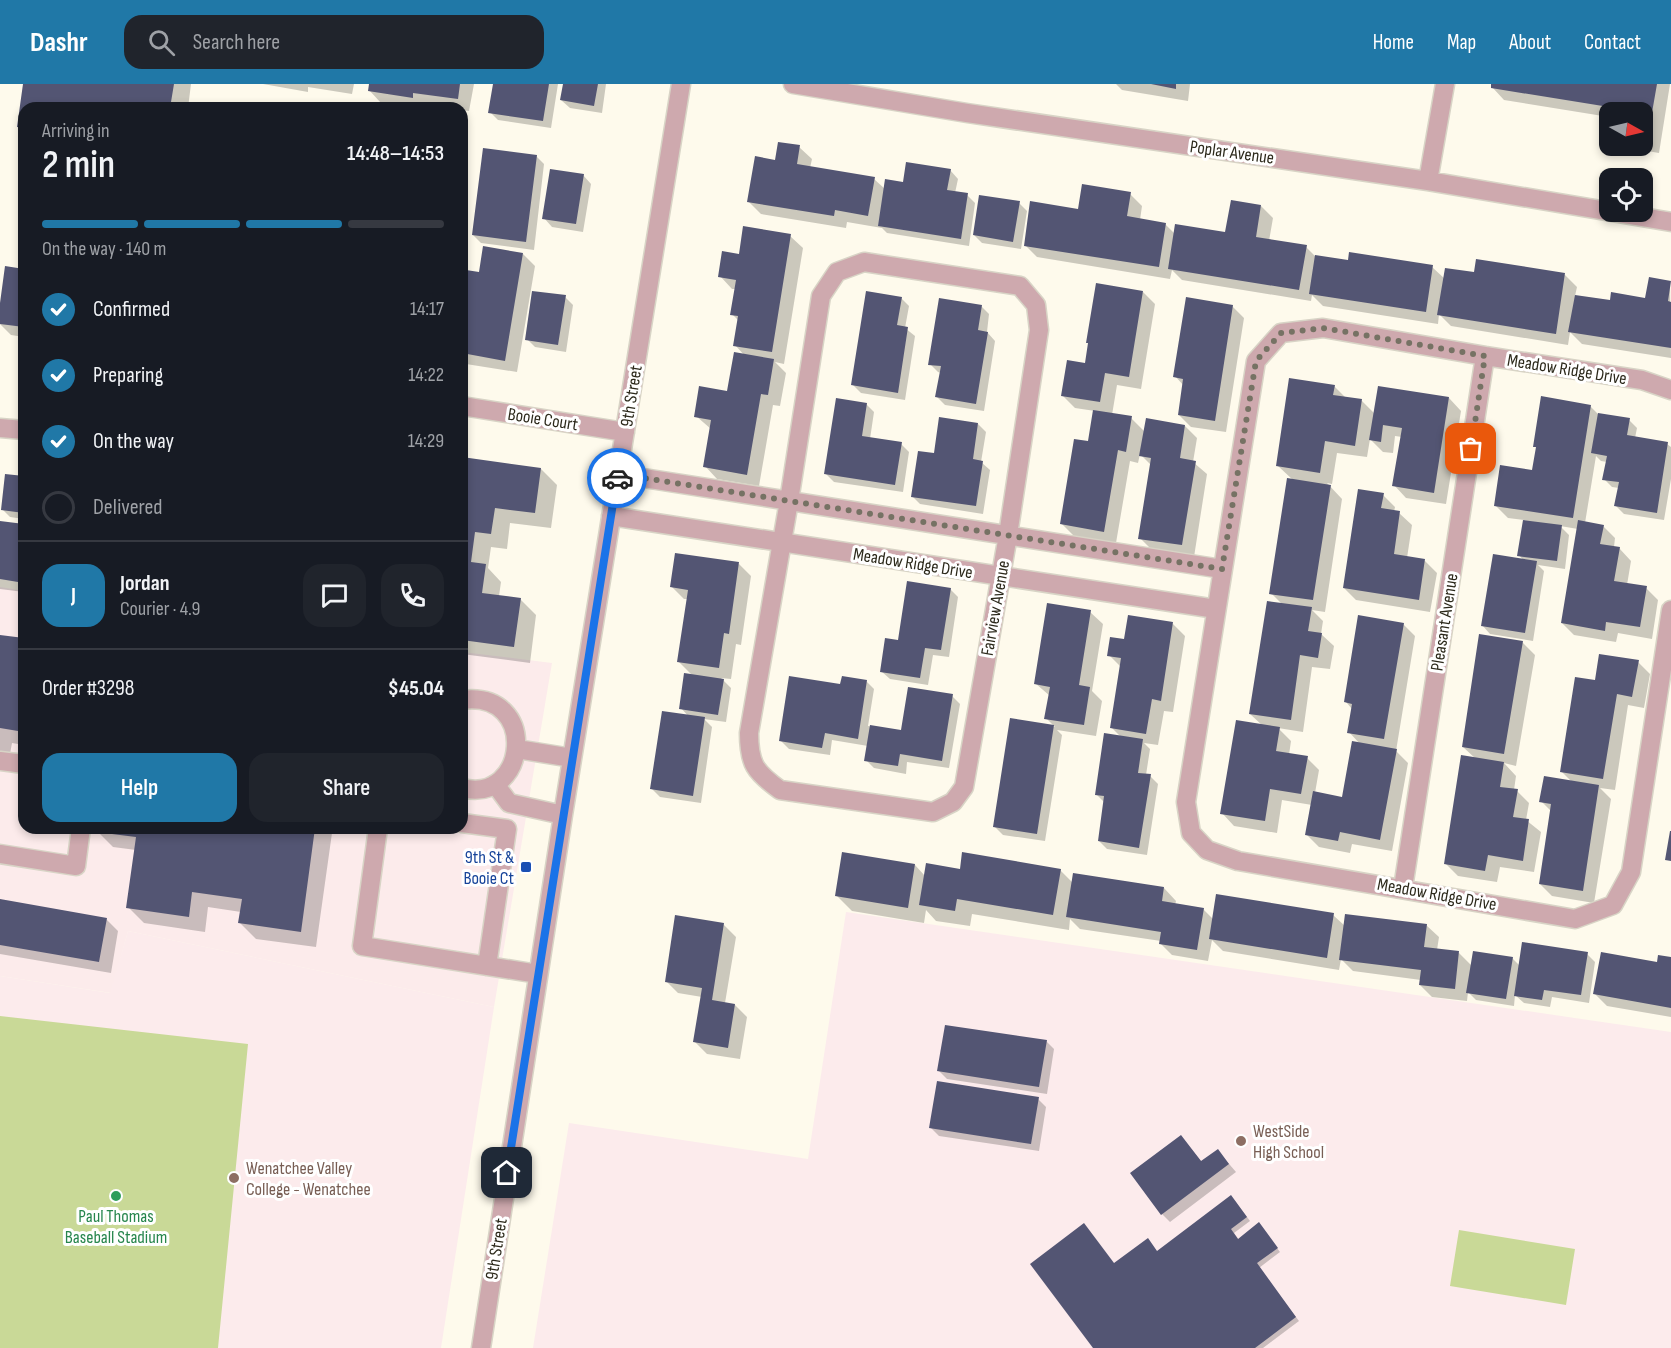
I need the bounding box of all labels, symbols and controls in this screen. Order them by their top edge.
search box [124,15,544,69]
text: Dashr [30,26,88,59]
icon: search [145,26,178,59]
text: Search here [193,29,280,56]
text: Home [1373,30,1414,55]
text: Map [1447,30,1476,55]
text: About [1509,30,1551,55]
text: Contact [1584,30,1641,55]
north arrow [1599,102,1653,156]
map controls [1599,102,1653,222]
text: Arriving in [42,119,110,143]
street label: Poplar Avenue [1188,136,1275,169]
text: 14:48–14:53 [347,140,444,167]
text: 2 min [42,142,115,189]
button: locate [1599,168,1653,222]
text: On the way · 140 m [42,237,166,261]
icon: check [42,293,75,326]
text: Confirmed [93,296,170,323]
text: 14:17 [410,297,444,321]
street label: Meadow Ridge Drive [1506,350,1628,389]
icon: check [42,359,75,392]
text: Preparing [93,362,163,389]
text: 14:22 [408,363,444,387]
street label: 9th Street [616,363,647,428]
street label: Booie Court [506,404,580,435]
pin [1445,423,1496,474]
icon: check [42,425,75,458]
text: On the way [93,428,174,455]
text: 14:29 [408,429,444,453]
icon: bag [1454,432,1487,465]
courier [587,448,647,508]
icon: car [601,462,634,495]
text: Delivered [93,494,162,521]
street label: Meadow Ridge Drive [852,544,974,583]
street label: Fairview Avenue [977,559,1014,657]
button: chat [303,564,366,627]
button: phone [381,564,444,627]
text: Jordan [120,570,169,597]
street label: Pleasant Avenue [1426,572,1463,672]
text: J [71,582,76,609]
text: Courier · 4.9 [120,597,200,621]
text: Order #3298 [42,675,134,702]
text: $45.04 [388,675,444,702]
button: Help [42,753,237,822]
button: Share [249,753,444,822]
place label: 9th St & Booie Ct [463,847,515,889]
marker: 9th St & Booie Ct [519,860,533,874]
street label: Meadow Ridge Drive [1376,874,1498,915]
place label: WestSide High School [1253,1121,1324,1163]
marker: WestSide High School [1234,1134,1248,1148]
pin [481,1147,532,1198]
icon: home [490,1156,523,1189]
place label: Wenatchee Valley College - Wenatchee [246,1158,371,1200]
marker: Wenatchee Valley College - Wenatchee [227,1171,241,1185]
marker: Paul Thomas Baseball Stadium [109,1189,123,1203]
place label: Paul Thomas Baseball Stadium [65,1206,167,1248]
street label: 9th Street [481,1216,512,1281]

